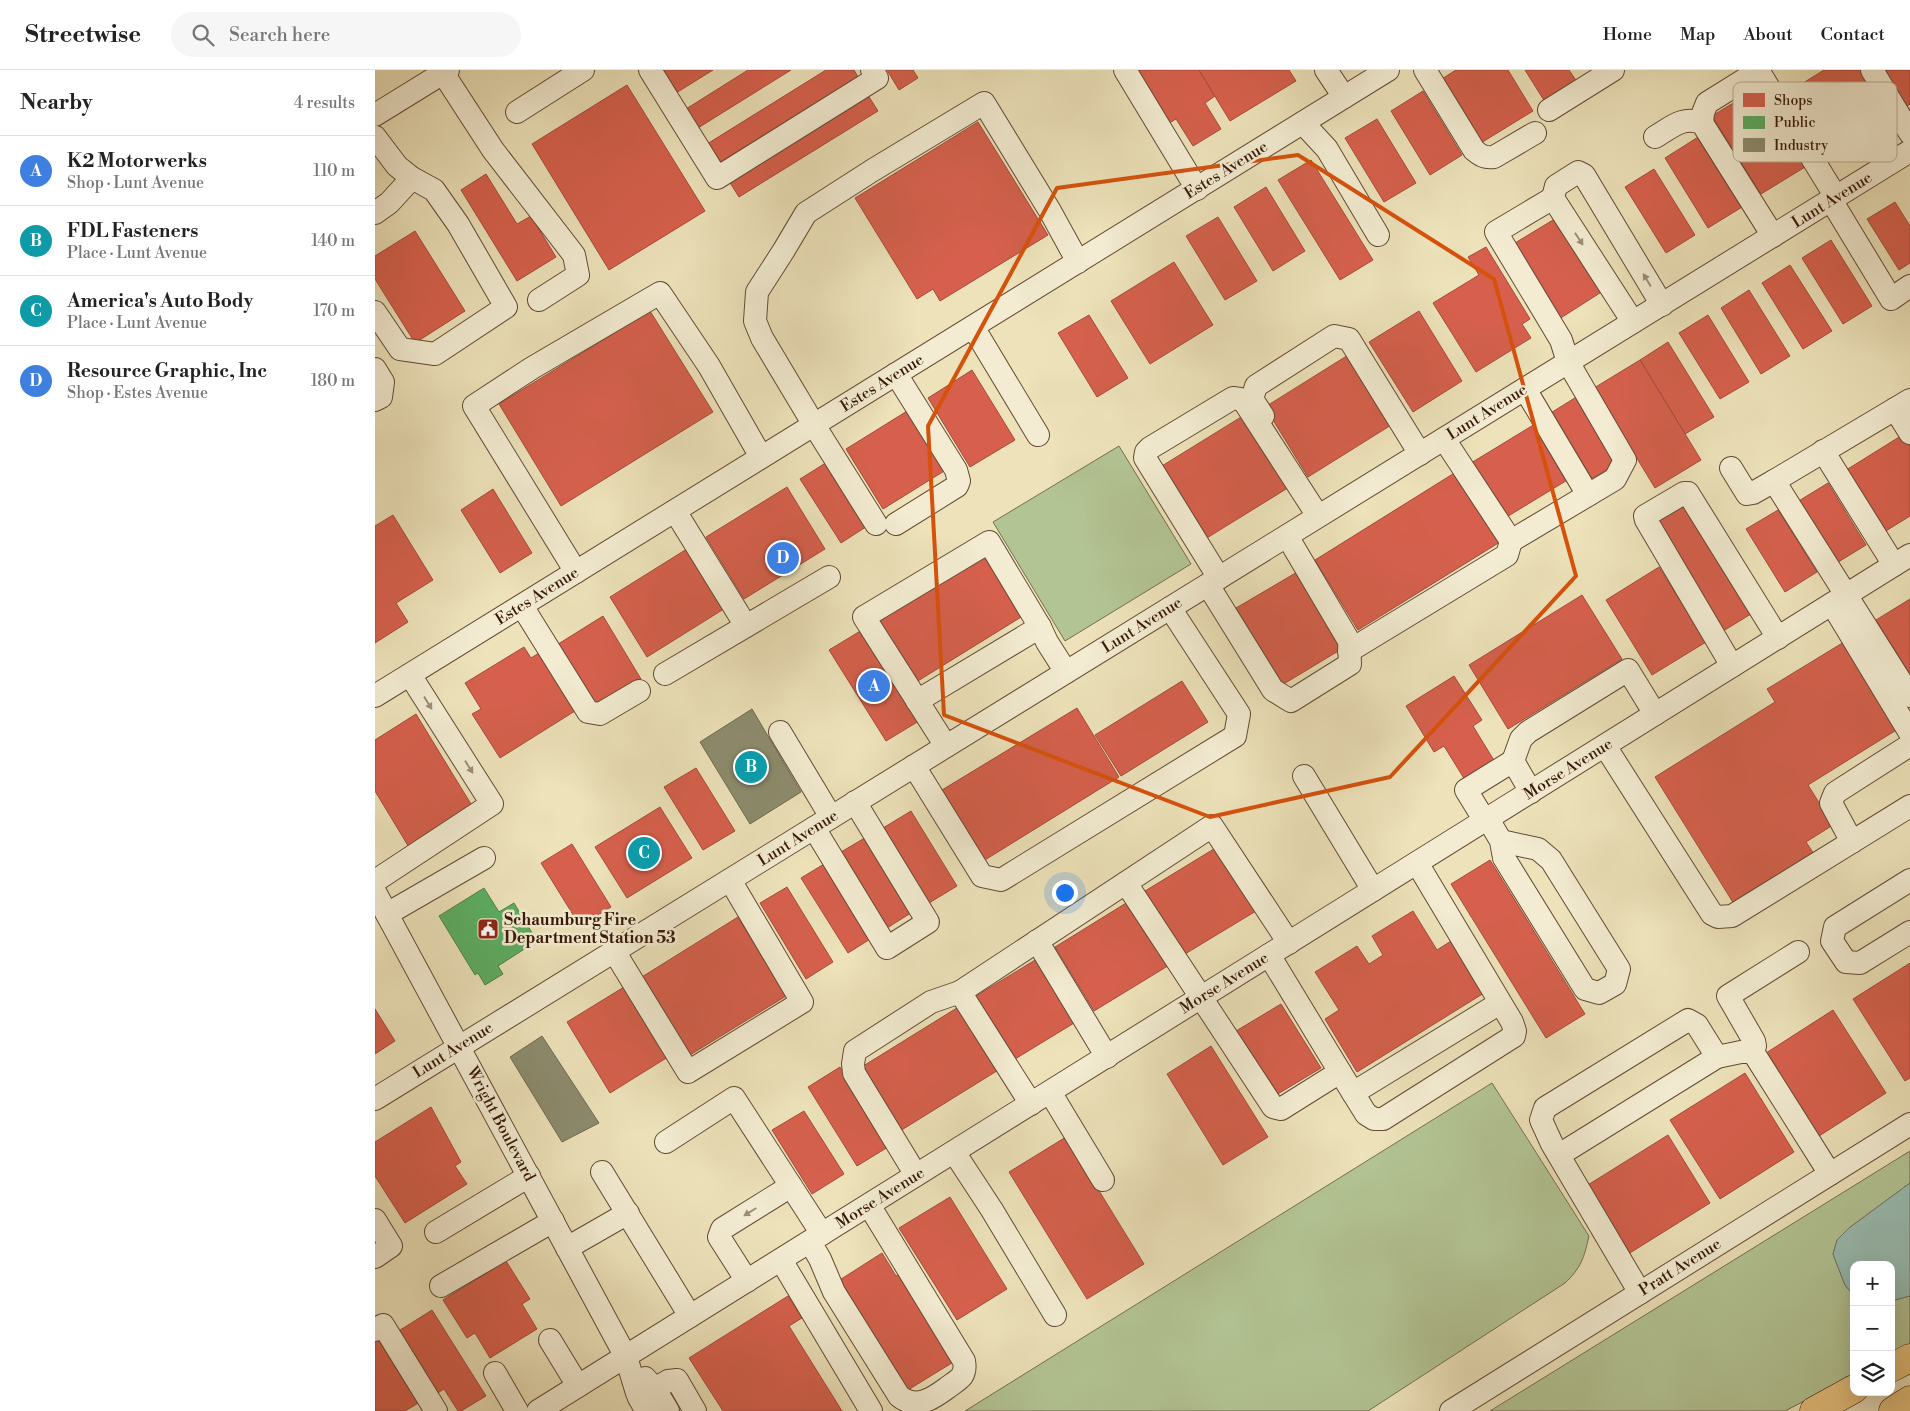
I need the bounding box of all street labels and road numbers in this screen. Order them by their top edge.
street label: Estes Avenue [1180,136,1272,204]
street label: Lunt Avenue [1788,167,1876,233]
street label: Estes Avenue [836,349,928,417]
street label: Lunt Avenue [1443,379,1531,445]
street label: Estes Avenue [491,562,583,630]
street label: Lunt Avenue [1098,592,1186,658]
street label: Morse Avenue [1520,734,1616,804]
street label: Lunt Avenue [754,805,842,871]
street label: Morse Avenue [1176,948,1272,1018]
street label: Lunt Avenue [409,1017,497,1083]
street label: Wright Boulevard [462,1062,540,1185]
street label: Morse Avenue [832,1163,928,1233]
street label: Pratt Avenue [1635,1234,1725,1300]

